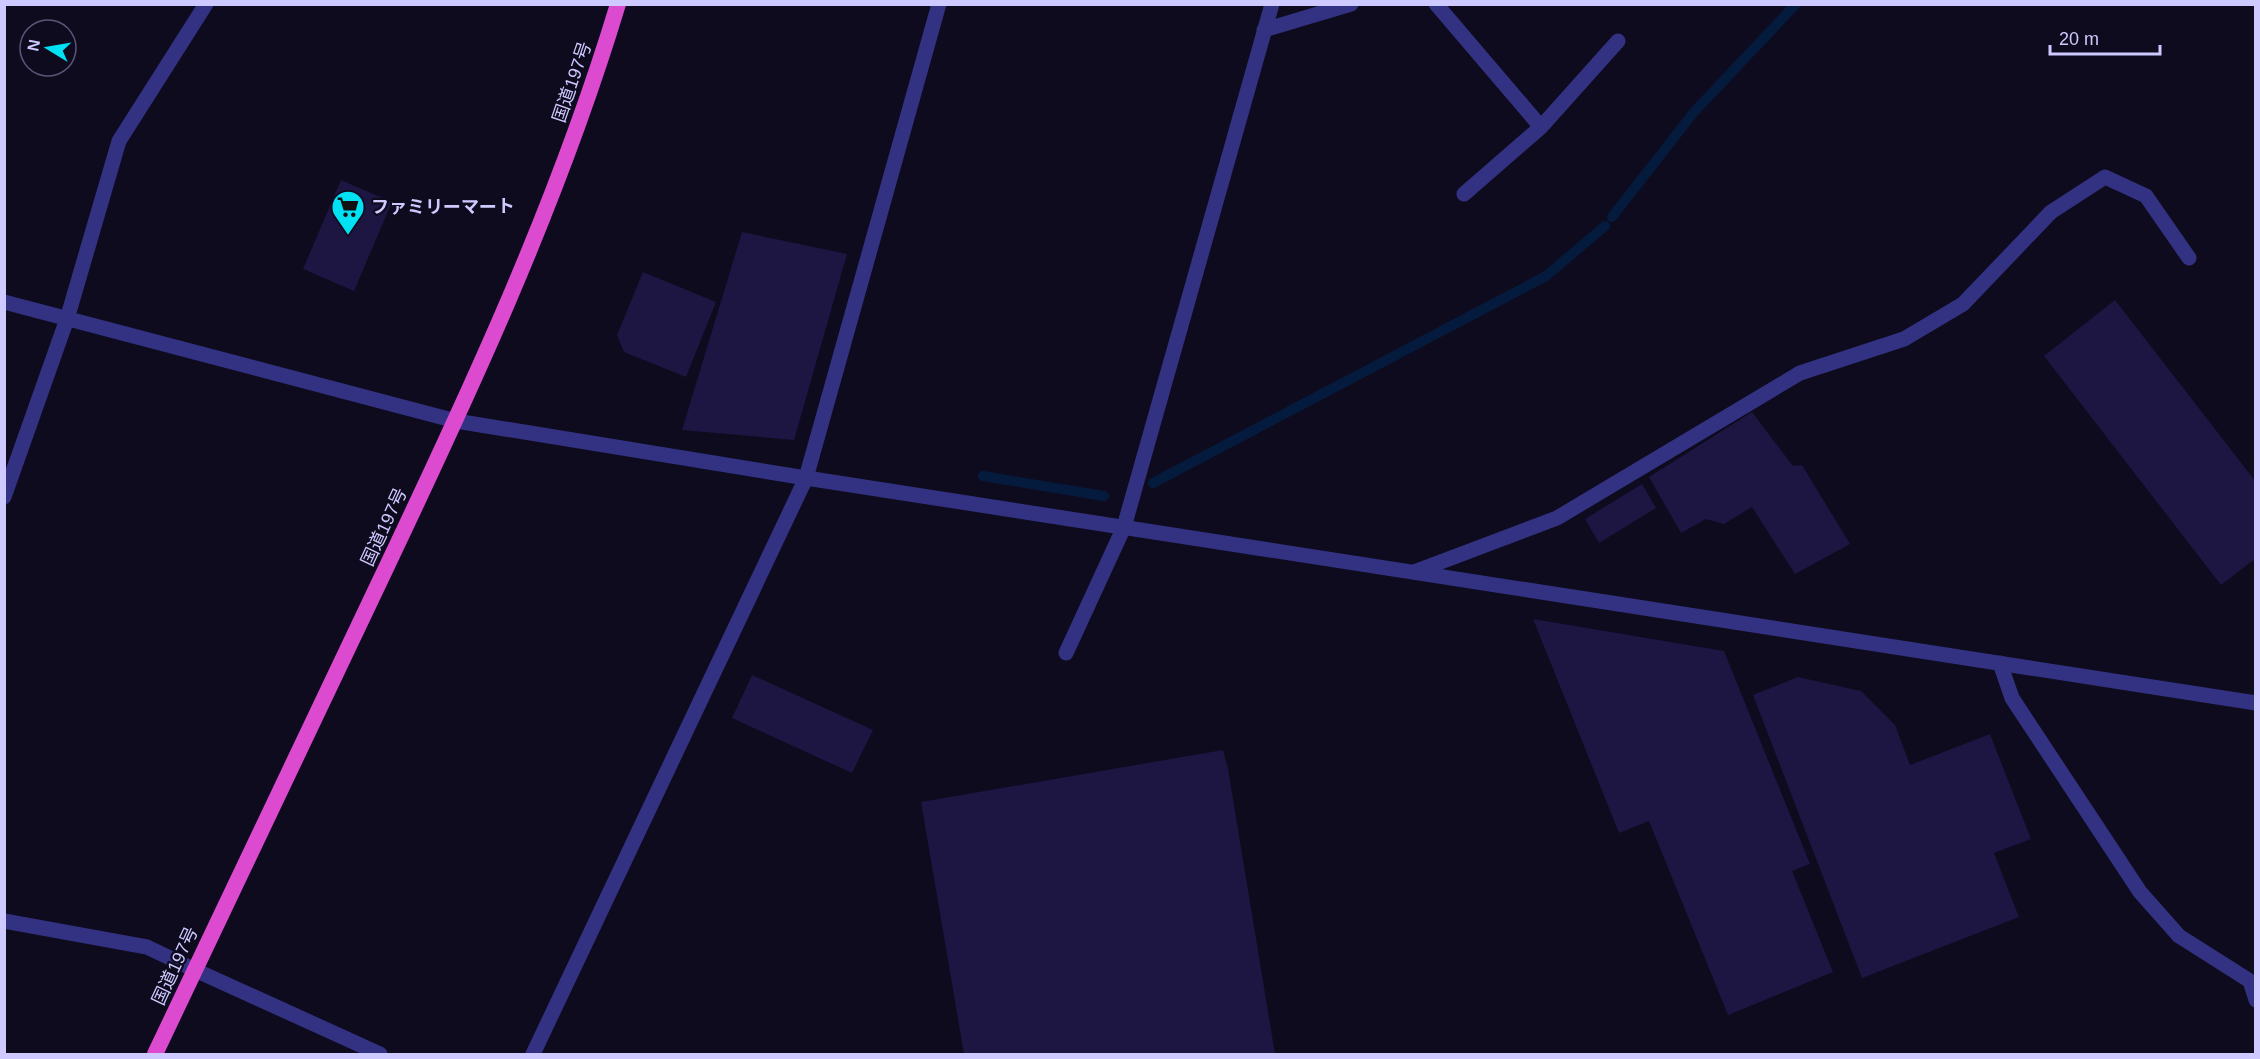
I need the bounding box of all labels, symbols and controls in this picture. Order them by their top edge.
north arrow [18,18,78,78]
scale bar [2050,18,2160,56]
text: 20 m [2059,29,2099,49]
text: N [24,38,43,53]
street label: 国道197号 [549,39,595,125]
supermarket icon: ファミリーマート [330,189,366,236]
place label: ファミリーマート [371,197,515,217]
street label: 国道197号 [357,485,411,569]
street label: 国道197号 [148,924,202,1008]

